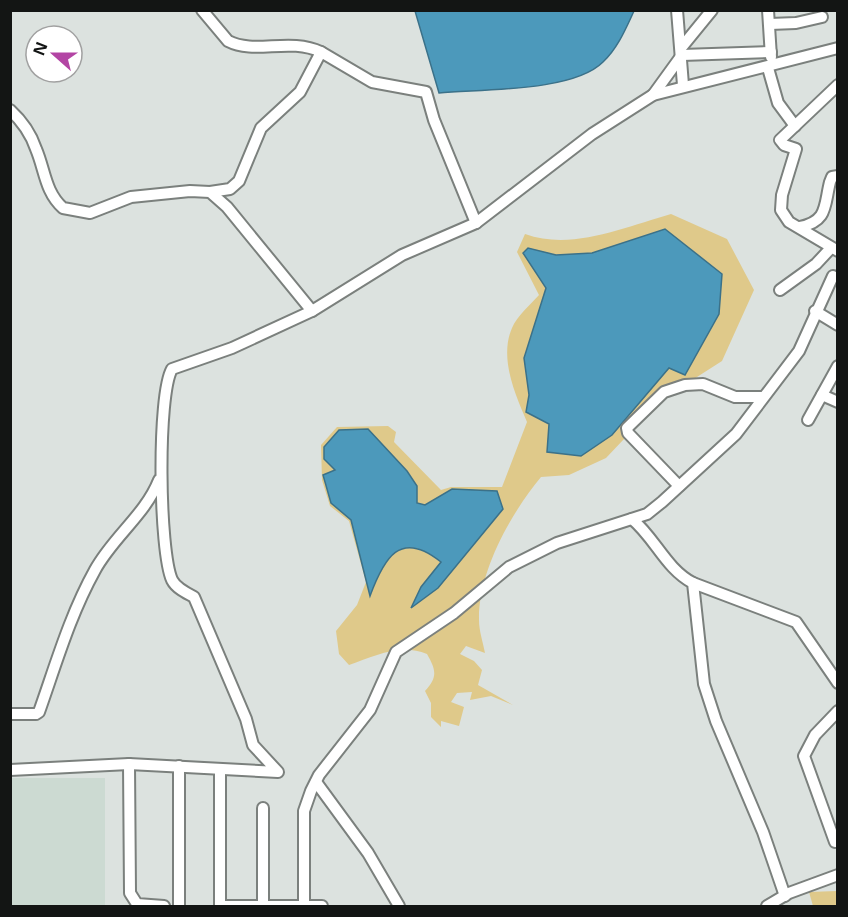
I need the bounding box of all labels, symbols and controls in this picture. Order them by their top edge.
north arrow [24,24,84,84]
text: N [27,39,53,59]

